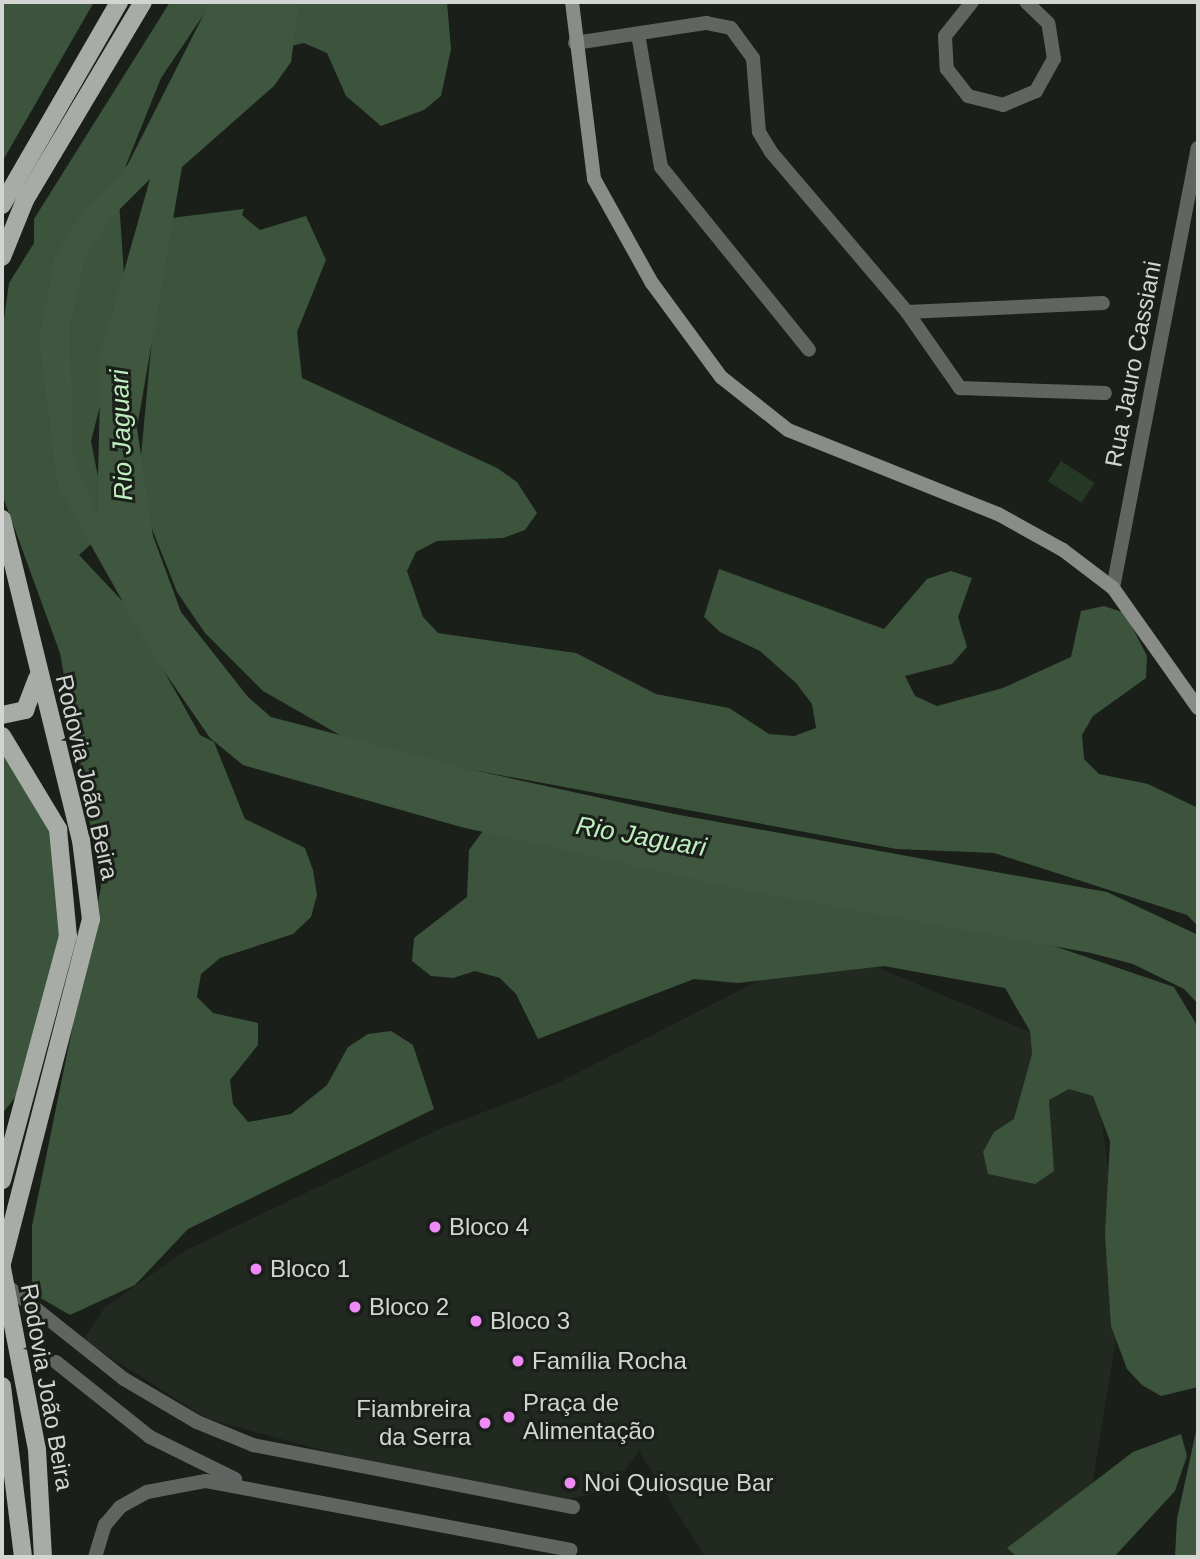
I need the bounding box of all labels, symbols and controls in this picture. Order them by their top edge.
street label: Rua Jauro Cassiani [1099,258,1167,470]
water label: Rio Jaguari [104,369,140,501]
street label: Rodovia João Beira [49,672,125,882]
water label: Rio Jaguari [574,810,708,864]
place label: Bloco 4 [449,1213,529,1241]
marker: Bloco 4 [427,1219,443,1235]
place label: Bloco 1 [270,1255,350,1283]
marker: Bloco 1 [248,1261,264,1277]
street label: Rodovia João Beira [15,1281,79,1493]
place label: Bloco 2 [369,1293,449,1321]
marker: Bloco 2 [347,1299,363,1315]
place label: Bloco 3 [490,1307,570,1335]
marker: Bloco 3 [468,1313,484,1329]
place label: Família Rocha [532,1347,687,1375]
marker: Família Rocha [510,1353,526,1369]
place label: Praça de Alimentação [523,1389,655,1445]
place label: Fiambreira da Serra [356,1395,471,1451]
marker: Praça de Alimentação [501,1409,517,1425]
marker: Fiambreira da Serra [477,1415,493,1431]
place label: Noi Quiosque Bar [584,1469,773,1497]
marker: Noi Quiosque Bar [562,1475,578,1491]

